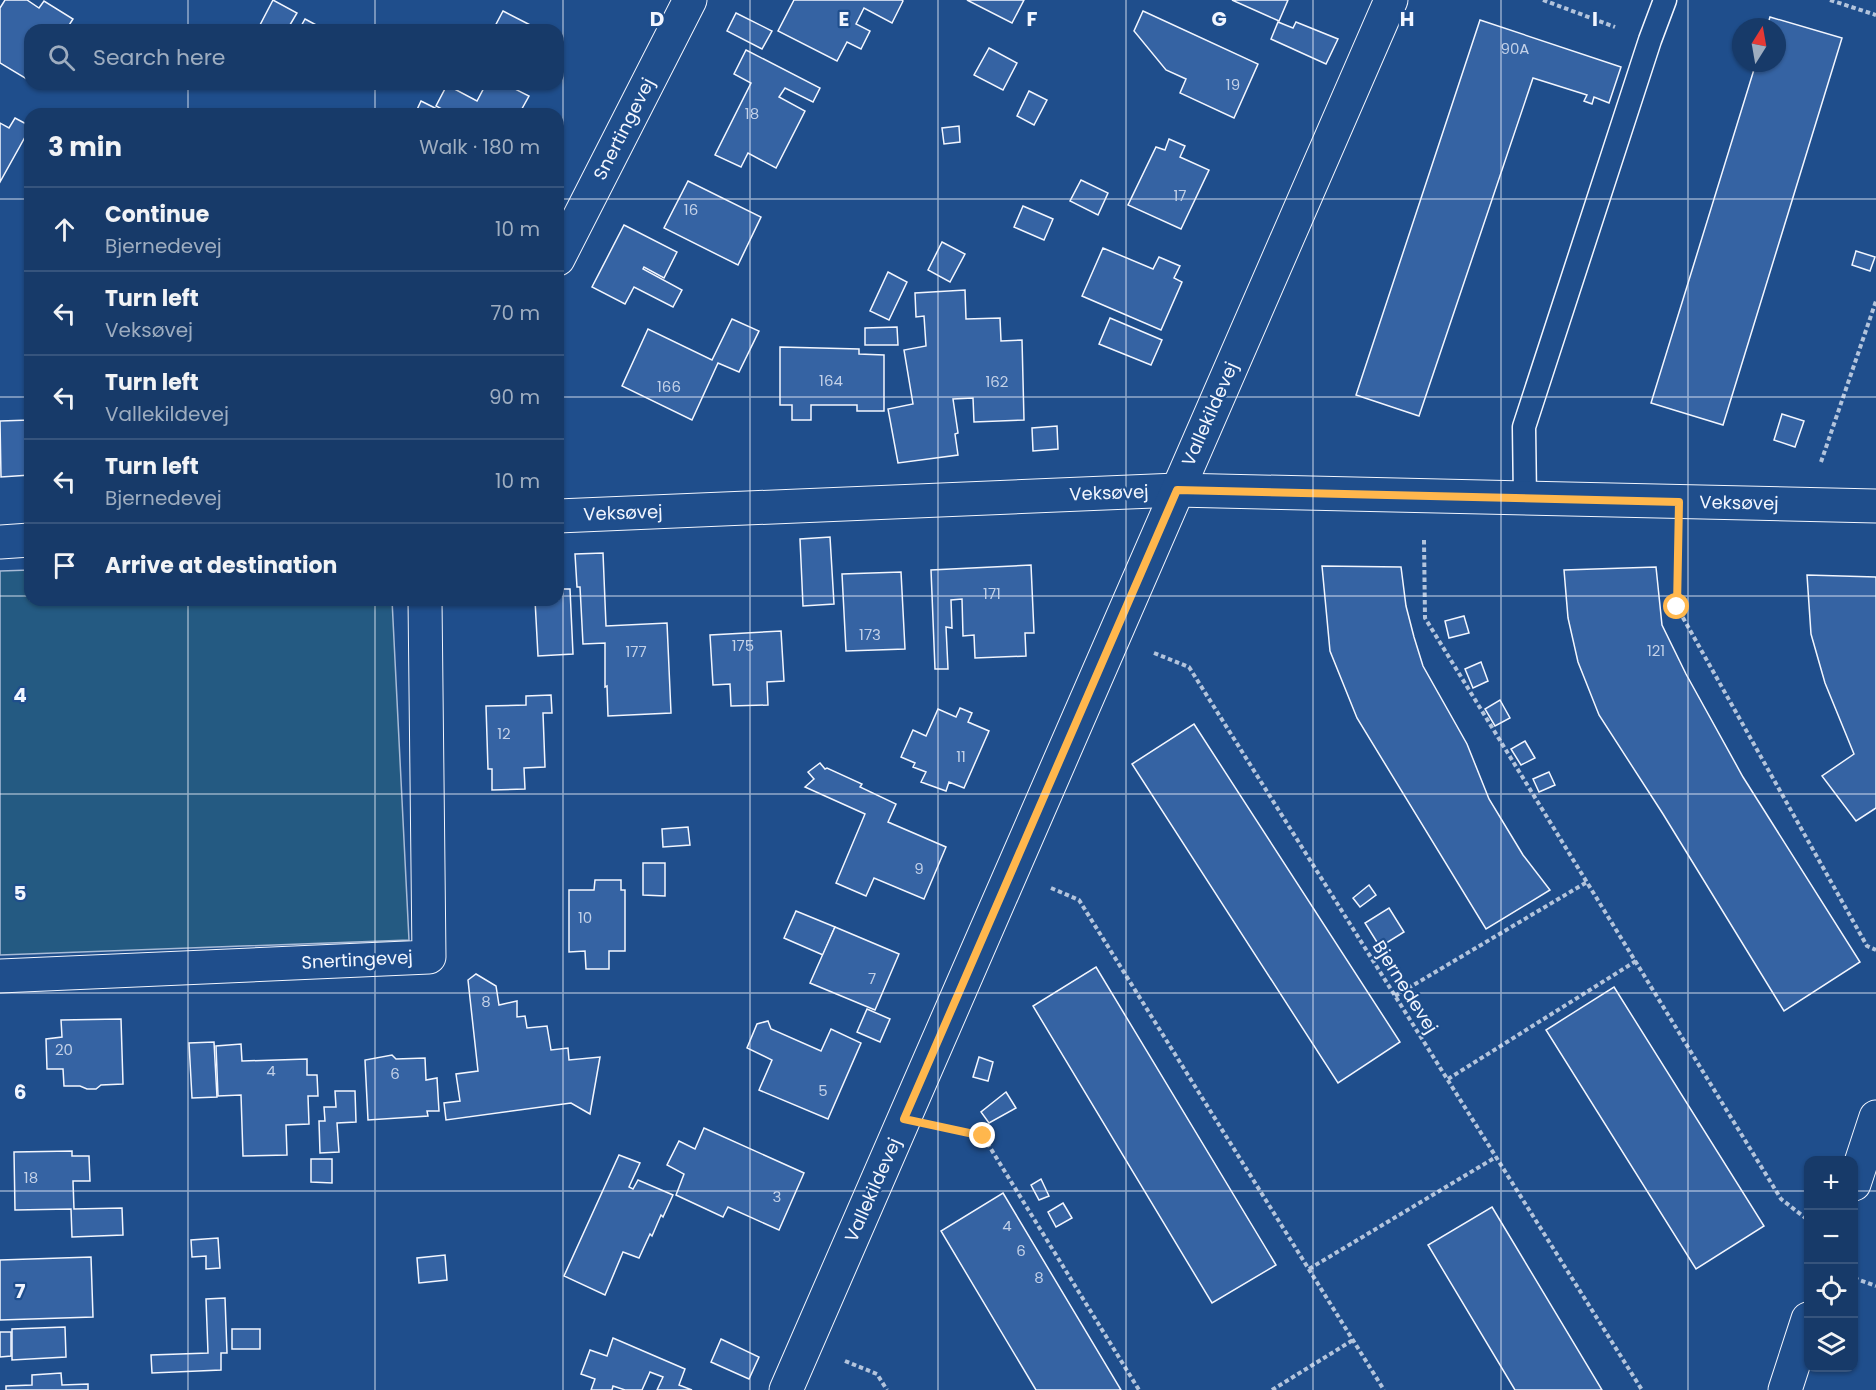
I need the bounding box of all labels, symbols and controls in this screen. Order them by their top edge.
text: D [650,5,664,33]
text: E [839,5,849,33]
text: F [1027,5,1038,33]
text: G [1211,5,1227,33]
text: H [1400,5,1414,33]
text: I [1592,5,1598,33]
north arrow [1732,18,1786,72]
search box [24,24,564,90]
house number: 90A [1501,38,1529,59]
icon: search [45,41,78,74]
text: Search here [93,42,226,73]
street label: Snertingevej [587,73,660,184]
house number: 19 [1226,74,1240,95]
house number: 18 [745,103,759,124]
text: 3 min [48,129,122,165]
text: Walk · 180 m [419,133,540,161]
house number: 17 [1174,185,1187,206]
text: Continue [105,199,209,230]
house number: 16 [684,199,698,220]
icon: ahead [48,213,81,246]
text: 10 m [495,215,540,243]
text: Bjernedevej [105,232,222,260]
text: Turn left [105,283,199,314]
icon: left [48,297,81,330]
text: 70 m [491,299,540,327]
text: Veksøvej [105,316,193,344]
street label: Vallekildevej [1175,358,1244,470]
text: Turn left [105,367,199,398]
house number: 164 [819,370,843,391]
house number: 162 [986,371,1008,392]
house number: 166 [657,376,681,397]
icon: left [48,381,81,414]
text: 90 m [489,383,540,411]
text: Vallekildevej [105,400,229,428]
text: Turn left [105,451,199,482]
icon: left [48,465,81,498]
text: 10 m [495,467,540,495]
street label: Veksøvej [1069,479,1149,506]
text: Bjernedevej [105,484,222,512]
street label: Veksøvej [1699,489,1779,516]
street label: Veksøvej [583,499,663,526]
icon: arrive [48,549,81,582]
text: Arrive at destination [105,550,337,581]
house number: 171 [983,583,1001,604]
route start [1663,593,1689,619]
house number: 173 [859,624,881,645]
house number: 175 [732,635,754,656]
house number: 121 [1647,640,1665,661]
house number: 177 [625,641,647,662]
text: 4 [13,681,27,709]
house number: 12 [497,723,511,744]
house number: 11 [956,746,966,767]
house number: 9 [914,858,924,879]
text: 5 [14,879,27,907]
house number: 10 [578,907,592,928]
street label: Bjernedevej [1367,936,1444,1038]
street label: Snertingevej [301,944,413,975]
house number: 7 [868,968,876,989]
house number: 8 [481,991,491,1012]
house number: 20 [55,1039,73,1060]
house number: 4 [266,1060,276,1081]
house number: 6 [390,1063,400,1084]
text: 6 [14,1078,26,1106]
house number: 5 [818,1080,828,1101]
route end [969,1122,995,1148]
street label: Vallekildevej [838,1134,907,1246]
map controls [1804,1156,1858,1372]
button: + [1804,1156,1858,1210]
house number: 18 [24,1167,38,1188]
house number: 3 [773,1186,781,1207]
button: − [1804,1210,1858,1264]
house number: 4 [1002,1215,1012,1236]
house number: 6 [1016,1240,1026,1261]
button: locate [1804,1264,1858,1318]
house number: 8 [1034,1267,1044,1288]
text: 7 [15,1277,26,1305]
button: layers [1804,1318,1858,1372]

